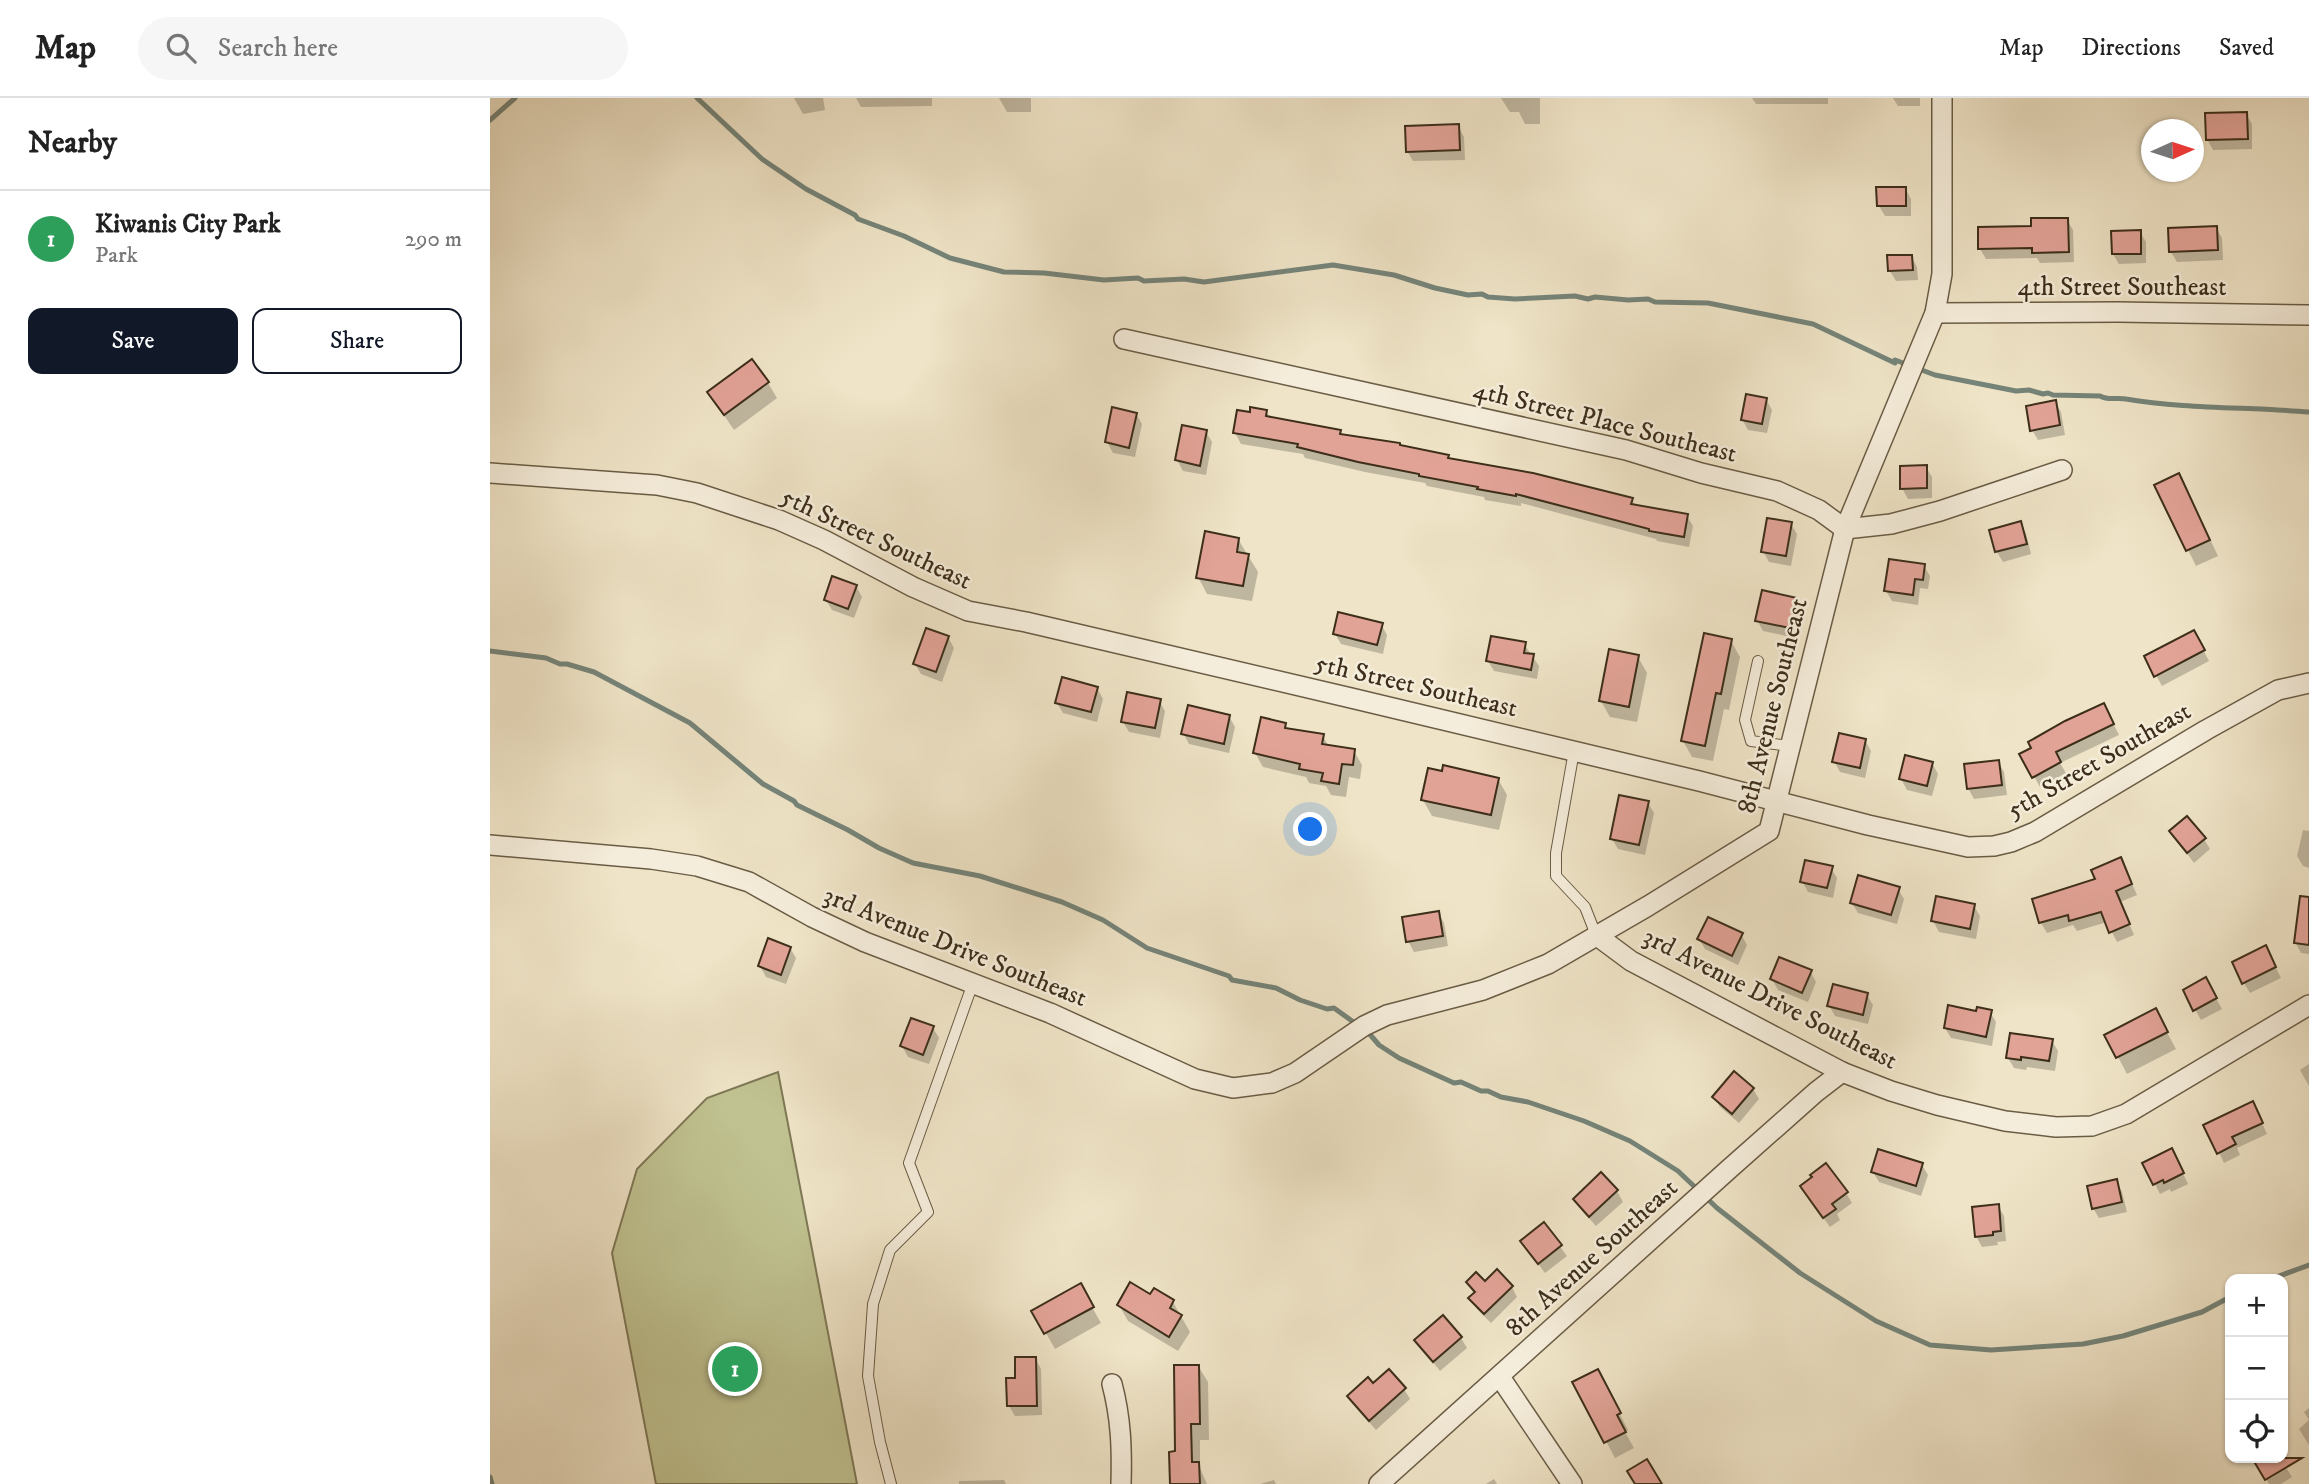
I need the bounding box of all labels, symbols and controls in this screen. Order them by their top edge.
search box [138,17,628,80]
text: Map [35,28,96,69]
icon: search [162,29,200,67]
text: Search here [218,32,338,65]
text: Map [1999,33,2044,63]
text: Directions [2082,33,2181,63]
text: Saved [2219,33,2274,63]
north arrow [2141,119,2204,182]
text: Nearby [28,125,117,162]
text: Kiwanis City Park [95,208,281,241]
text: 1 [47,225,55,254]
text: 290 m [405,225,462,254]
text: Park [95,241,138,270]
street label: 4th Street Southeast [2017,271,2227,304]
button: Save [28,308,238,374]
button: Share [252,308,462,374]
street label: 4th Street Place Southeast [1470,373,1740,471]
street label: 5th Street Southeast [775,480,977,598]
street label: 8th Avenue Southeast [1730,595,1816,817]
street label: 5th Street Southeast [1311,647,1521,725]
street label: 5th Street Southeast [2001,695,2197,827]
your location [1293,812,1327,846]
street label: 3rd Avenue Drive Southeast [818,879,1092,1015]
street label: 3rd Avenue Drive Southeast [1637,920,1903,1078]
street label: 8th Avenue Southeast [1499,1172,1685,1344]
map controls [2225,1274,2288,1463]
button: + [2225,1274,2288,1337]
button: − [2225,1337,2288,1400]
pin: 1 [712,1343,758,1395]
button: locate [2225,1400,2288,1463]

